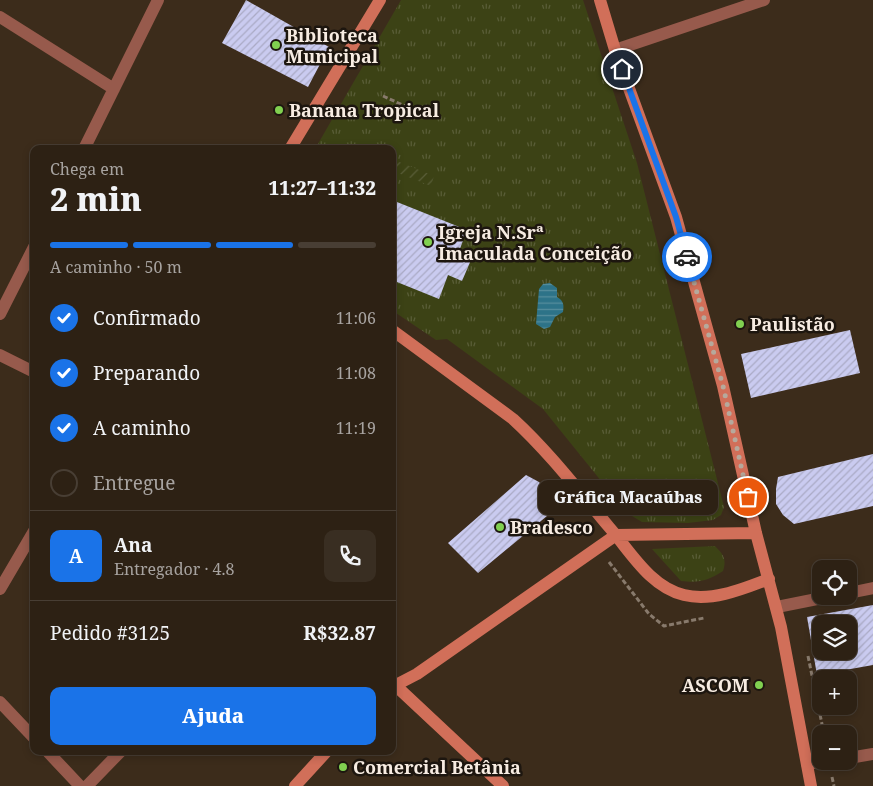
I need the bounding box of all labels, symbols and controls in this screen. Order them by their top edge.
place label: Biblioteca Municipal [286,23,379,68]
marker: Biblioteca Municipal [270,39,282,51]
pin [601,48,643,90]
icon: home [608,55,636,83]
place label: Banana Tropical [289,98,440,122]
marker: Banana Tropical [273,104,285,116]
text: Chega em [50,158,124,180]
text: 11:27–11:32 [268,175,376,201]
text: 2 min [50,177,142,220]
place label: Igreja N.Srª Imaculada Conceição [438,220,632,265]
courier [662,232,712,282]
marker: Igreja N.Srª Imaculada Conceição [422,236,434,248]
icon: car [673,243,701,271]
text: A caminho · 50 m [50,256,182,278]
icon: check [50,304,78,332]
text: Confirmado [93,305,201,331]
text: 11:06 [336,307,376,329]
place label: Paulistão [750,312,835,336]
marker: Paulistão [734,318,746,330]
icon: check [50,359,78,387]
text: Preparando [93,360,200,386]
text: 11:08 [336,362,376,384]
icon: check [50,414,78,442]
text: A caminho [93,415,191,441]
text: 11:19 [336,417,376,439]
text: Entregue [93,470,175,496]
pin [727,476,769,518]
callout: Gráfica Macaúbas [538,480,718,514]
icon: bag [734,483,762,511]
text: Gráfica Macaúbas [554,486,702,508]
place label: Bradesco [510,515,593,539]
marker: Bradesco [494,521,506,533]
button: phone [324,530,376,582]
text: Ana [114,532,152,558]
text: A [69,543,83,569]
text: Entregador · 4.8 [114,558,234,580]
map controls [812,560,857,770]
button: locate [812,560,857,605]
button: layers [812,615,857,660]
text: Pedido #3125 [50,620,170,646]
text: R$32.87 [303,620,376,646]
button: + [812,670,857,715]
place label: ASCOM [682,673,749,697]
marker: ASCOM [753,679,765,691]
button: Ajuda [50,687,376,745]
button: − [812,725,857,770]
place label: Comercial Betânia [353,755,521,779]
marker: Comercial Betânia [337,761,349,773]

